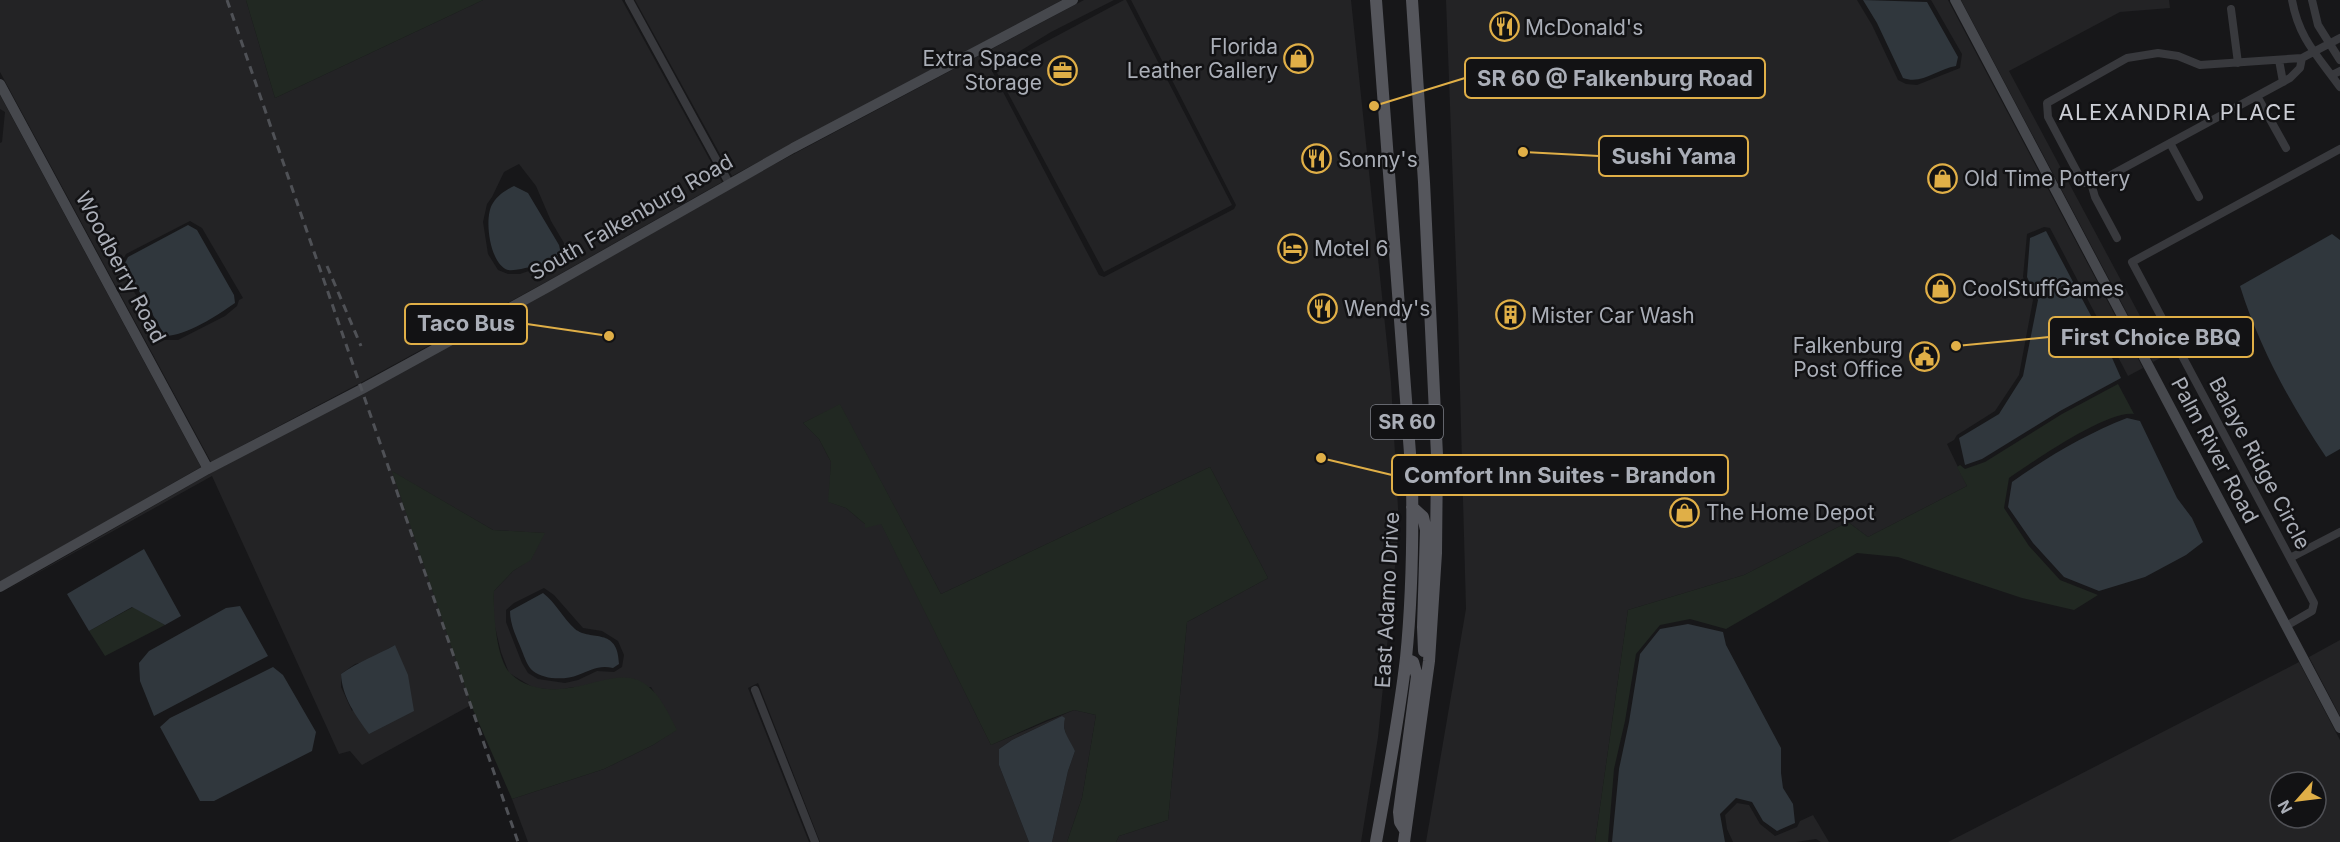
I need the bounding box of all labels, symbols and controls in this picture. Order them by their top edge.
restaurant icon: McDonald's [1488,11,1520,43]
place label: McDonald's [1525,15,1643,40]
place label: Florida Leather Gallery [1127,34,1278,83]
shop icon: Florida Leather Gallery [1283,42,1315,74]
place label: Extra Space Storage [922,46,1042,95]
office icon: Extra Space Storage [1047,54,1079,86]
callout: SR 60 @ Falkenburg Road [1465,58,1765,98]
text: SR 60 @ Falkenburg Road [1477,65,1753,91]
district label: ALEXANDRIA PLACE [2058,99,2298,125]
callout: Sushi Yama [1599,136,1748,176]
restaurant icon: Sonny's [1301,143,1333,175]
text: Sushi Yama [1612,143,1736,169]
place label: Sonny's [1338,147,1418,172]
street label: South Falkenburg Road [525,149,737,285]
shop icon: Old Time Pottery [1927,162,1959,194]
place label: Old Time Pottery [1964,166,2130,191]
street label: Woodberry Road [71,187,171,347]
hotel icon: Motel 6 [1277,232,1309,264]
place label: Motel 6 [1314,236,1388,261]
shop icon: CoolStuffGames [1925,272,1957,304]
place label: CoolStuffGames [1962,276,2124,301]
restaurant icon: Wendy's [1307,292,1339,324]
place label: Wendy's [1344,296,1430,321]
building icon: Mister Car Wash [1494,299,1526,331]
place label: Mister Car Wash [1531,303,1695,328]
callout: Taco Bus [405,304,527,344]
text: Taco Bus [417,310,515,336]
callout: First Choice BBQ [2049,317,2253,357]
text: First Choice BBQ [2061,324,2241,350]
place label: Falkenburg Post Office [1793,333,1903,382]
public building icon: Falkenburg Post Office [1908,341,1940,373]
street label: Palm River Road [2166,373,2264,527]
street label: Balaye Ridge Circle [2204,373,2316,553]
road number: SR 60 [1371,405,1443,439]
callout: Comfort Inn Suites - Brandon [1392,455,1728,495]
text: Comfort Inn Suites - Brandon [1404,462,1716,488]
shop icon: The Home Depot [1669,496,1701,528]
place label: The Home Depot [1706,500,1875,525]
street label: East Adamo Drive [1370,511,1404,689]
north arrow [2268,770,2328,830]
text: N [2273,797,2296,817]

